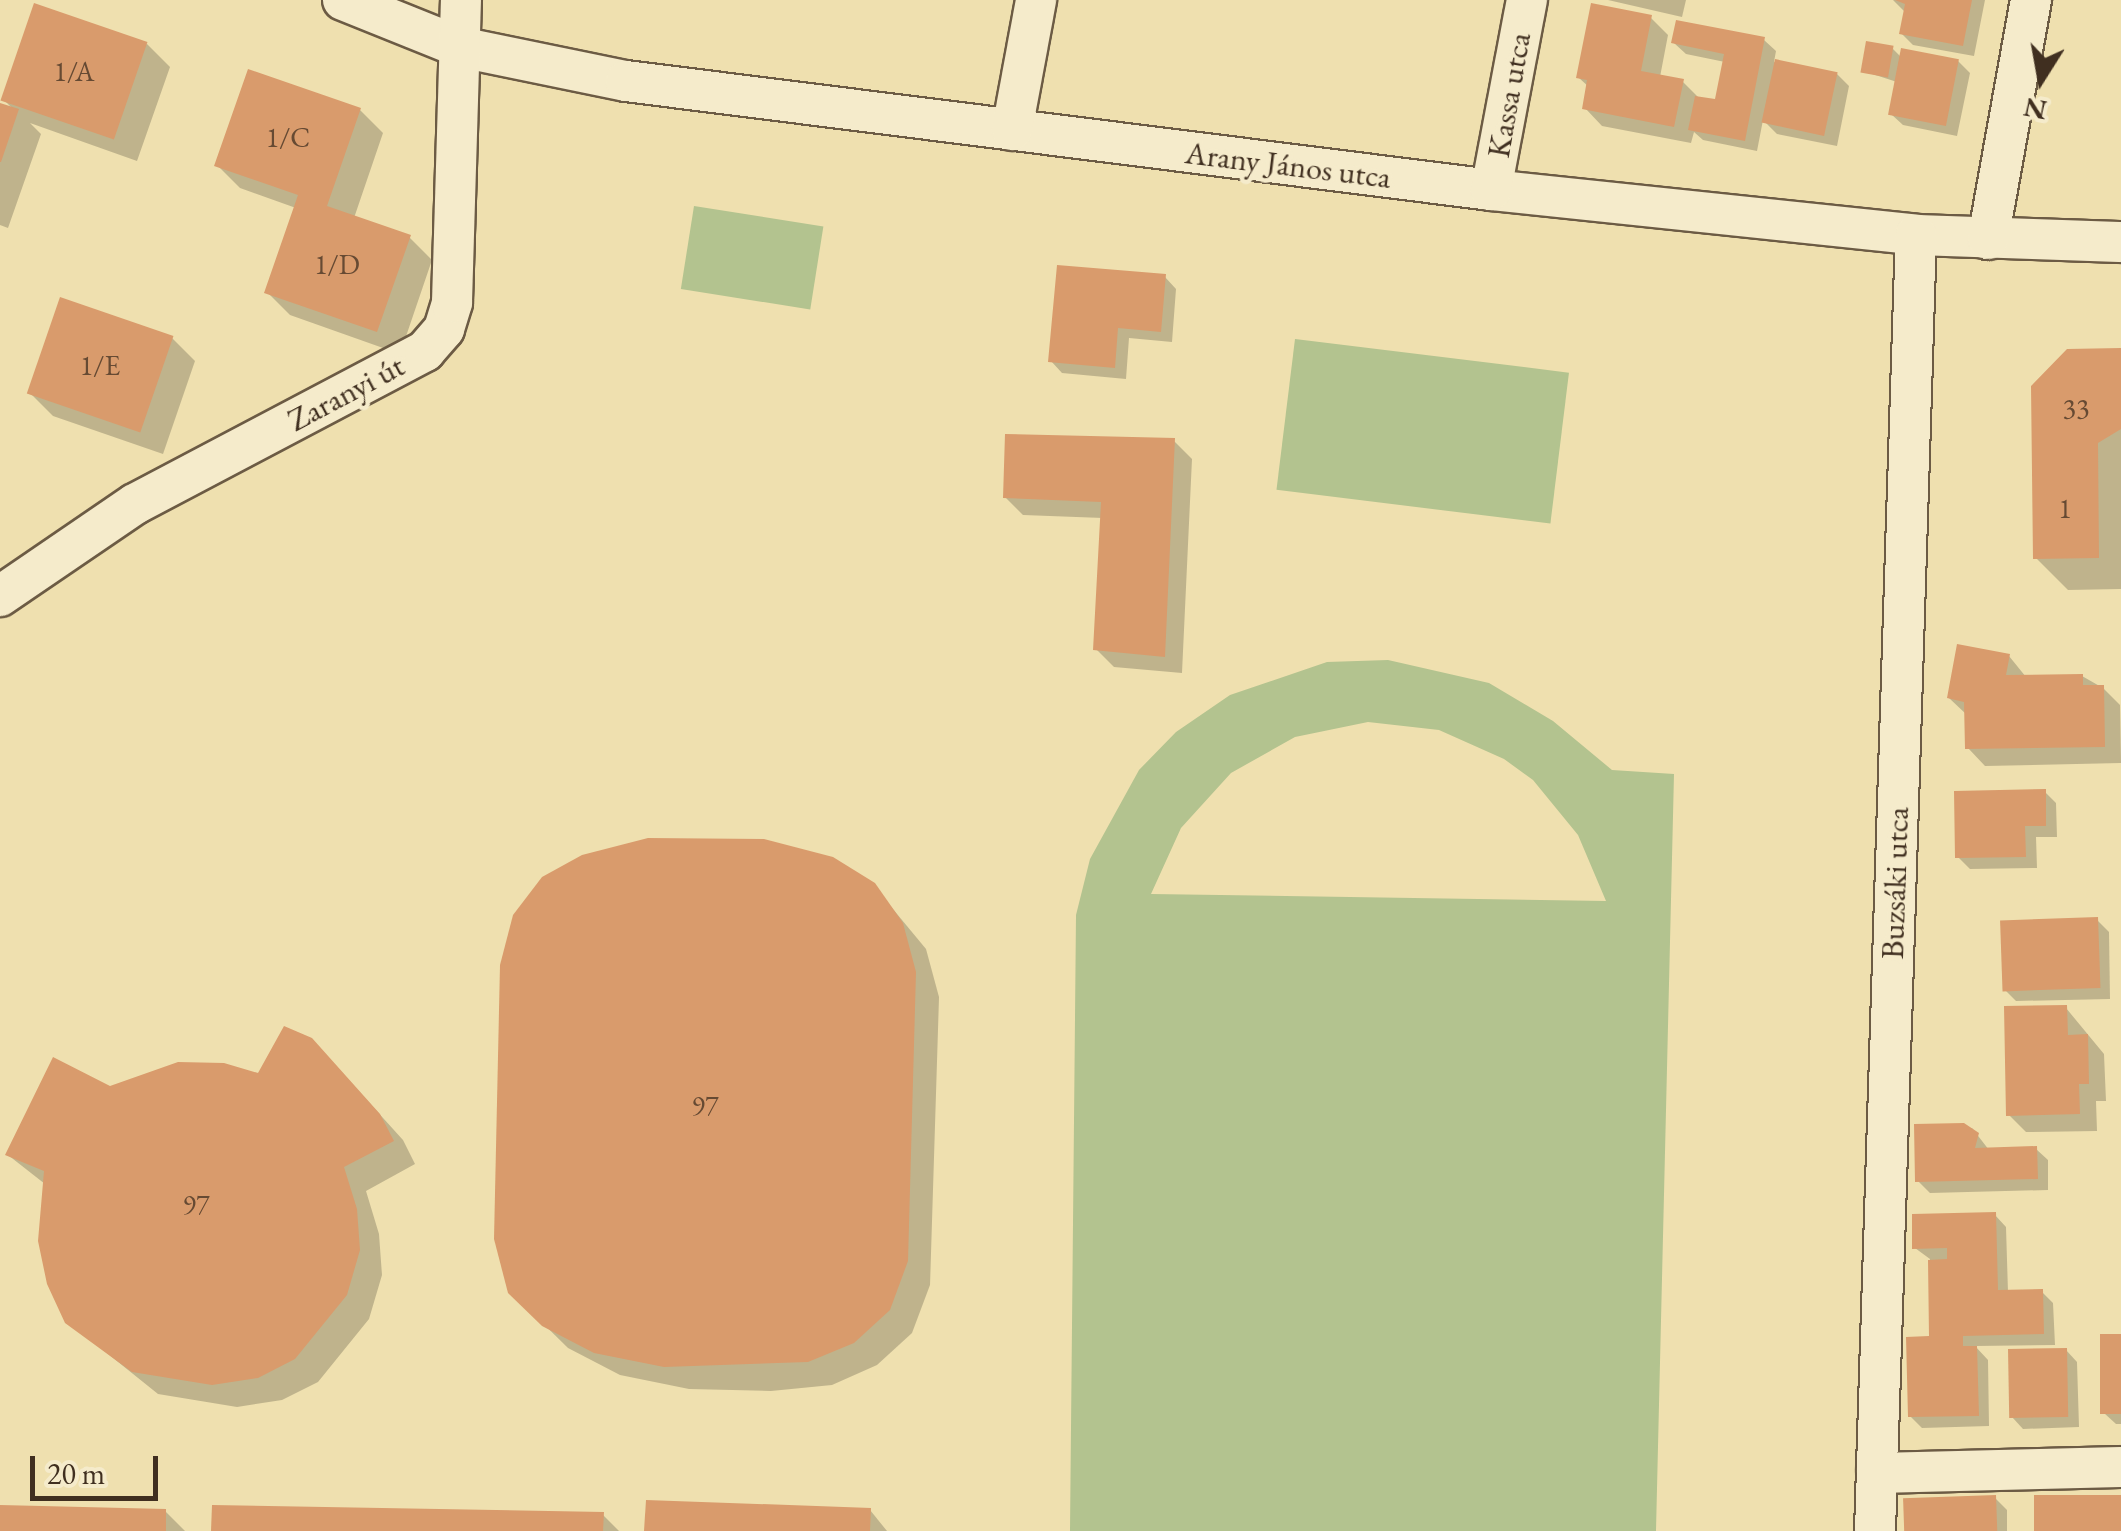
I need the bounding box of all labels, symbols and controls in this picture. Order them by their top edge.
street label: Kassa utca [1479,29,1539,161]
north arrow [1991,30,2091,130]
house number: 1/A [54,54,94,88]
text: N [2021,90,2050,129]
house number: 1/C [266,120,310,154]
street label: Arany János utca [1183,133,1393,197]
house number: 1/D [314,247,360,281]
street label: Zaranyi út [281,346,411,440]
house number: 1/E [80,348,120,382]
house number: 33 [2063,391,2089,425]
house number: 1 [2058,491,2072,525]
street label: Buzsáki utca [1873,806,1917,960]
house number: 97 [692,1088,718,1122]
house number: 97 [183,1187,209,1221]
scale bar [35,1436,162,1498]
text: 20 m [47,1454,105,1493]

